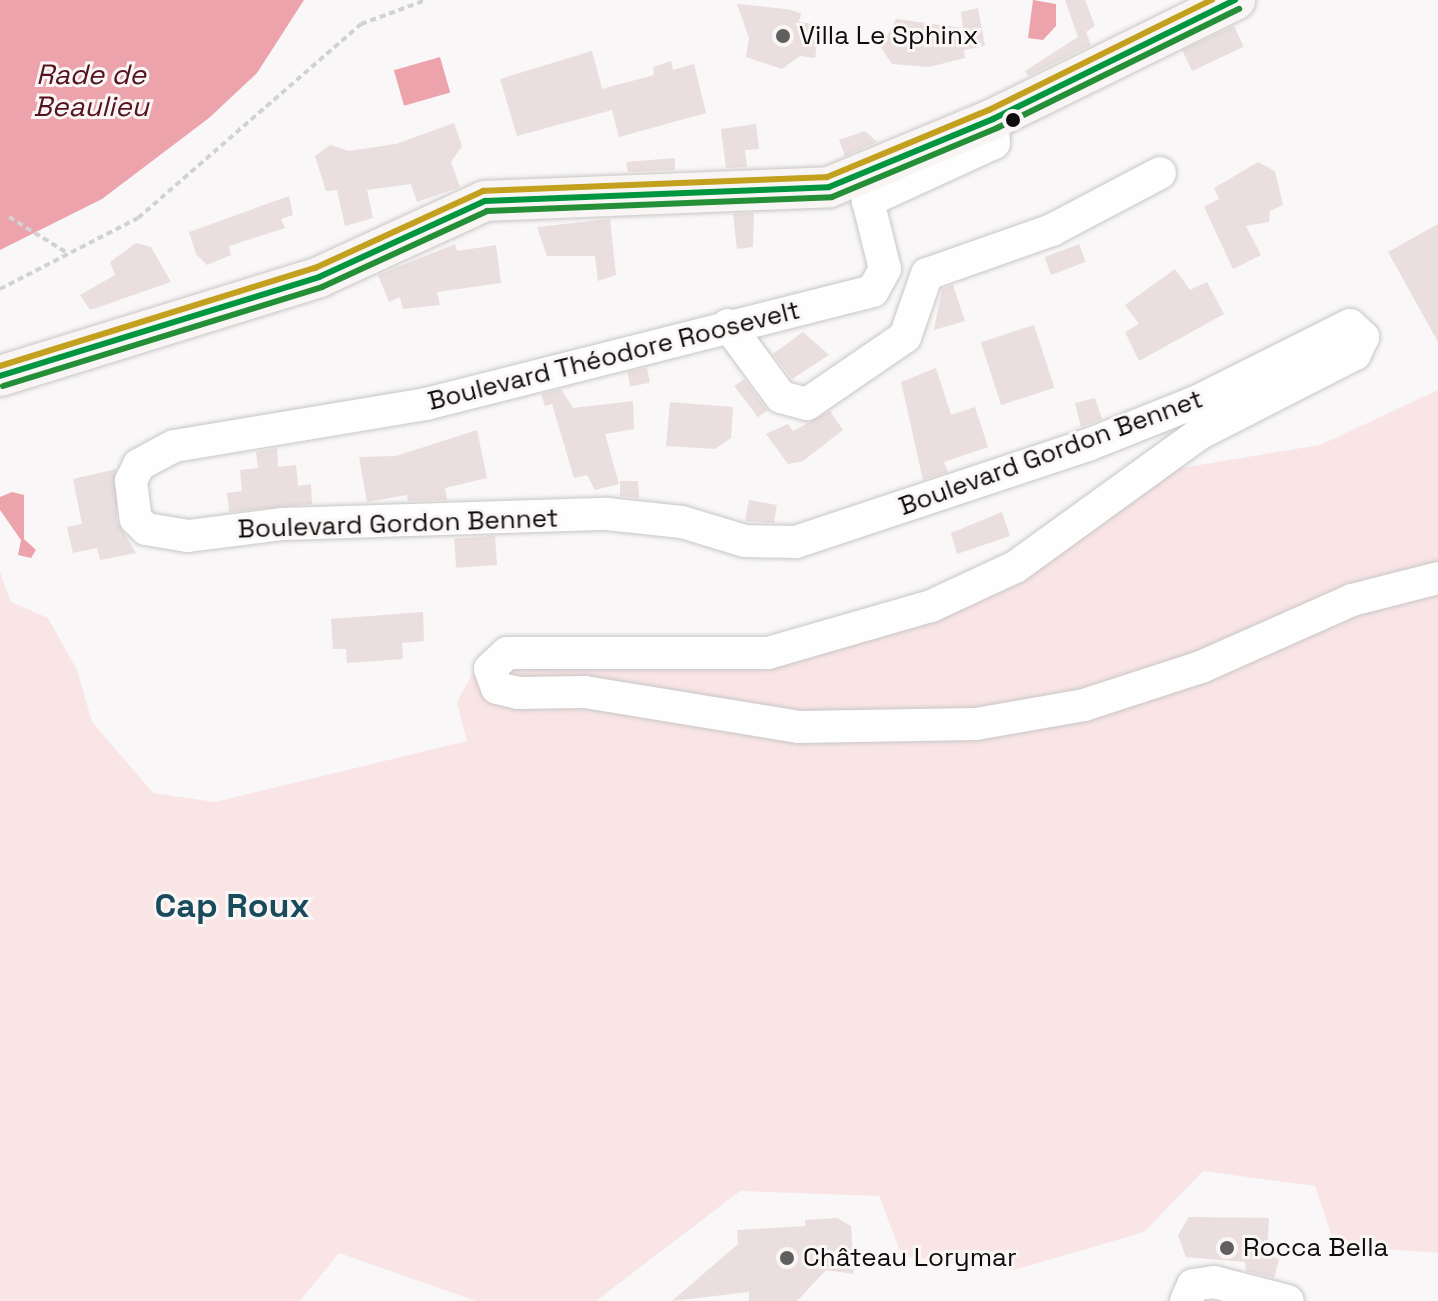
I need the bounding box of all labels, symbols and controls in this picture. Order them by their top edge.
place label: Villa Le Sphinx [799,20,978,52]
marker: Villa Le Sphinx [774,27,792,45]
water label: Rade de Beaulieu [33,57,149,123]
unlabelled marker [1005,112,1021,128]
street label: Boulevard Théodore Roosevelt [424,295,804,417]
street label: Boulevard Gordon Bennet [895,383,1207,523]
street label: Boulevard Gordon Bennet [237,503,559,545]
district label: Cap Roux [154,886,310,926]
place label: Rocca Bella [1243,1232,1388,1264]
marker: Rocca Bella [1218,1239,1236,1257]
place label: Château Lorymar [803,1242,1017,1274]
marker: Château Lorymar [778,1249,796,1267]

